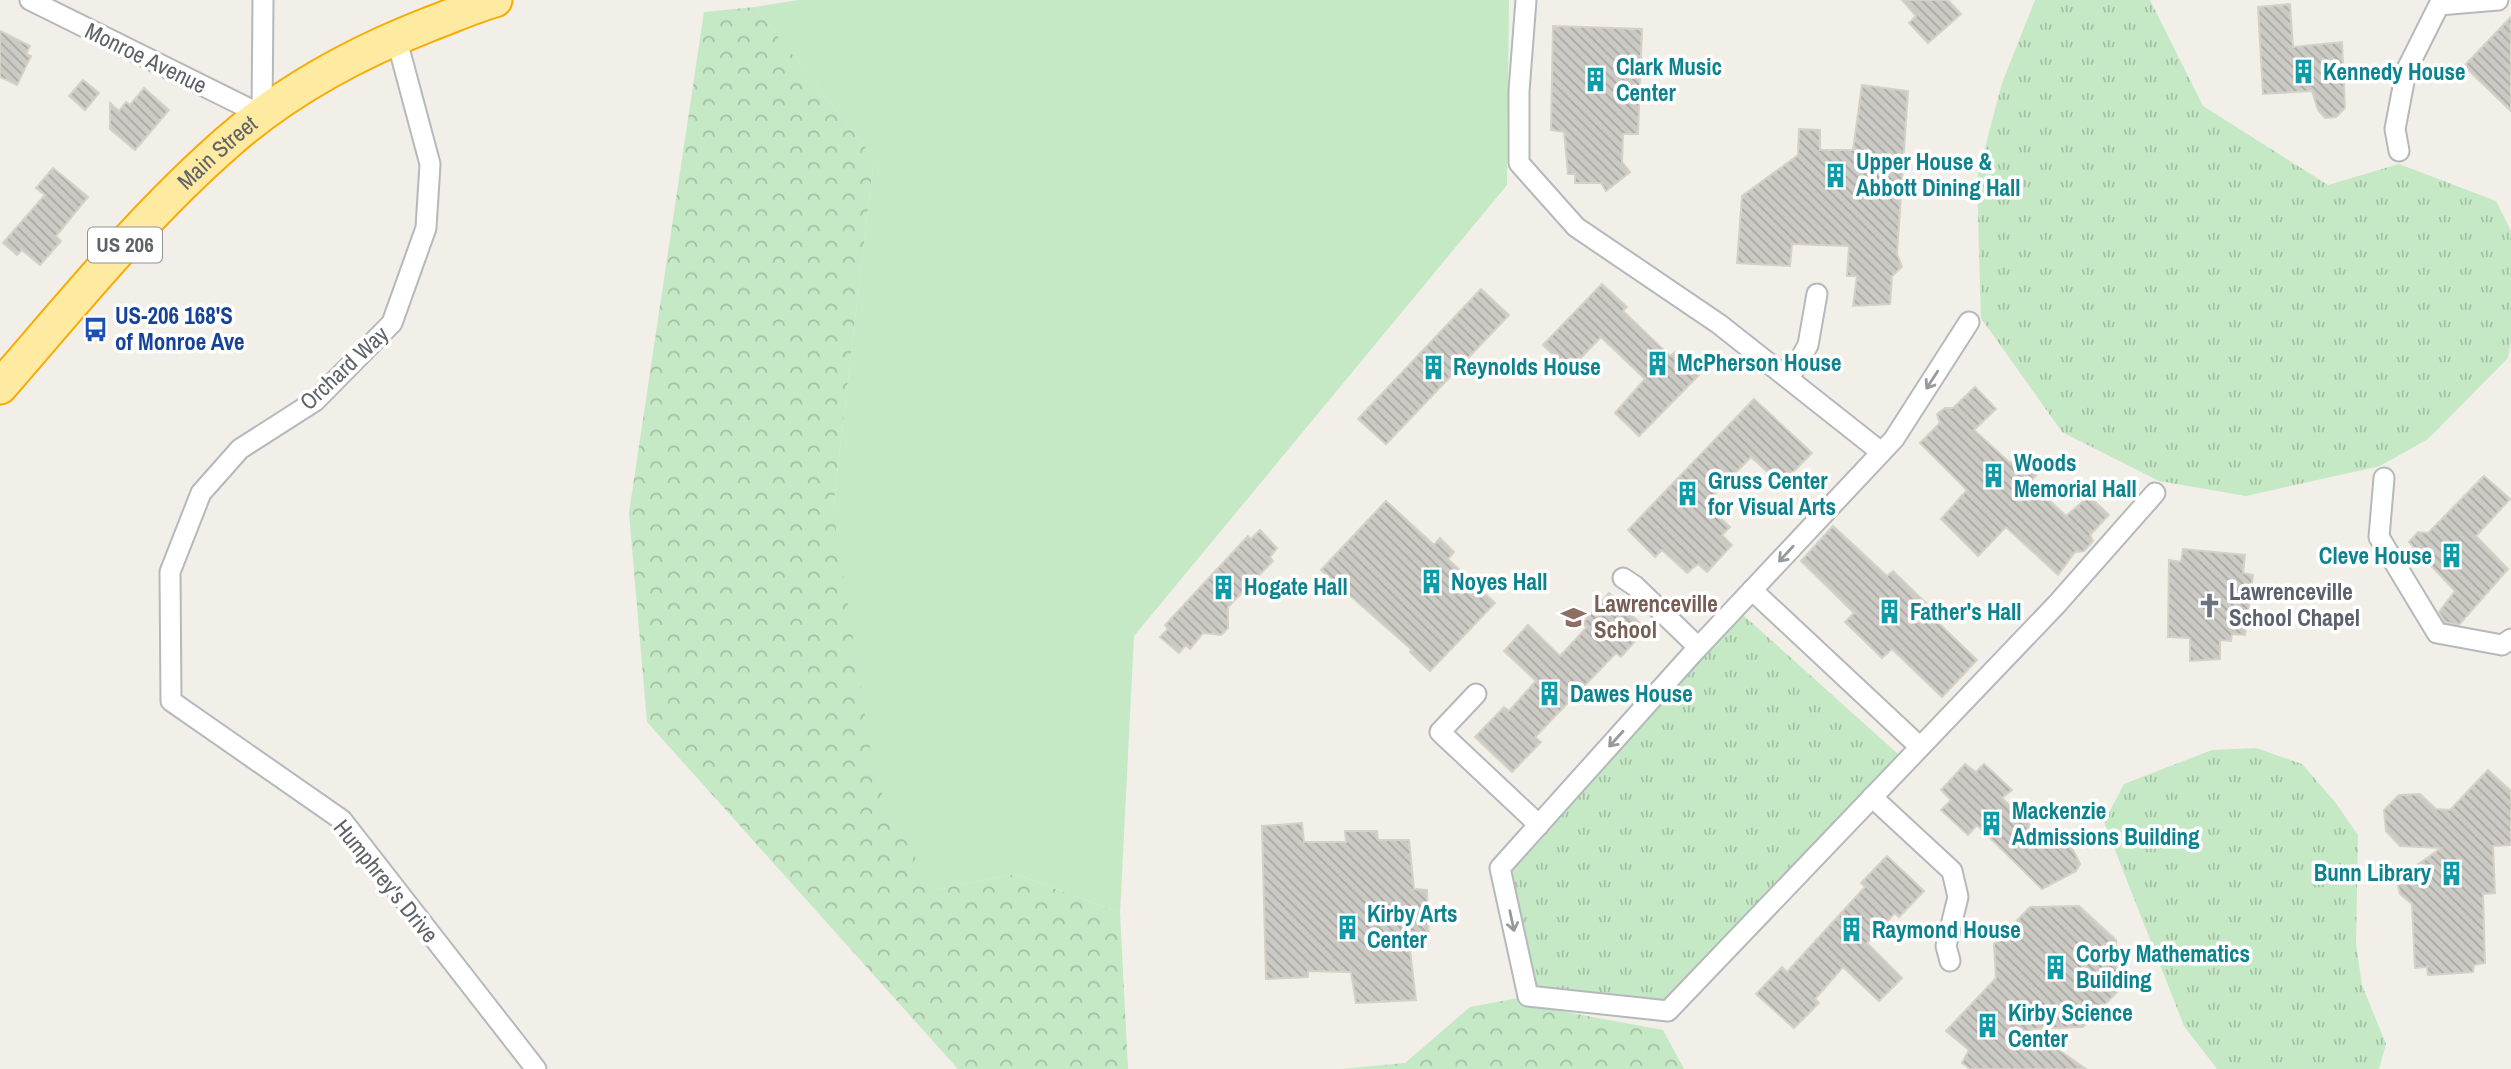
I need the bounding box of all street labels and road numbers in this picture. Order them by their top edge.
street label: Monroe Avenue [80,15,212,100]
street label: Main Street [170,108,263,196]
road number: US 206 [88,228,162,262]
street label: Orchard Way [293,318,395,417]
street label: Humphrey's Drive [327,813,446,949]

